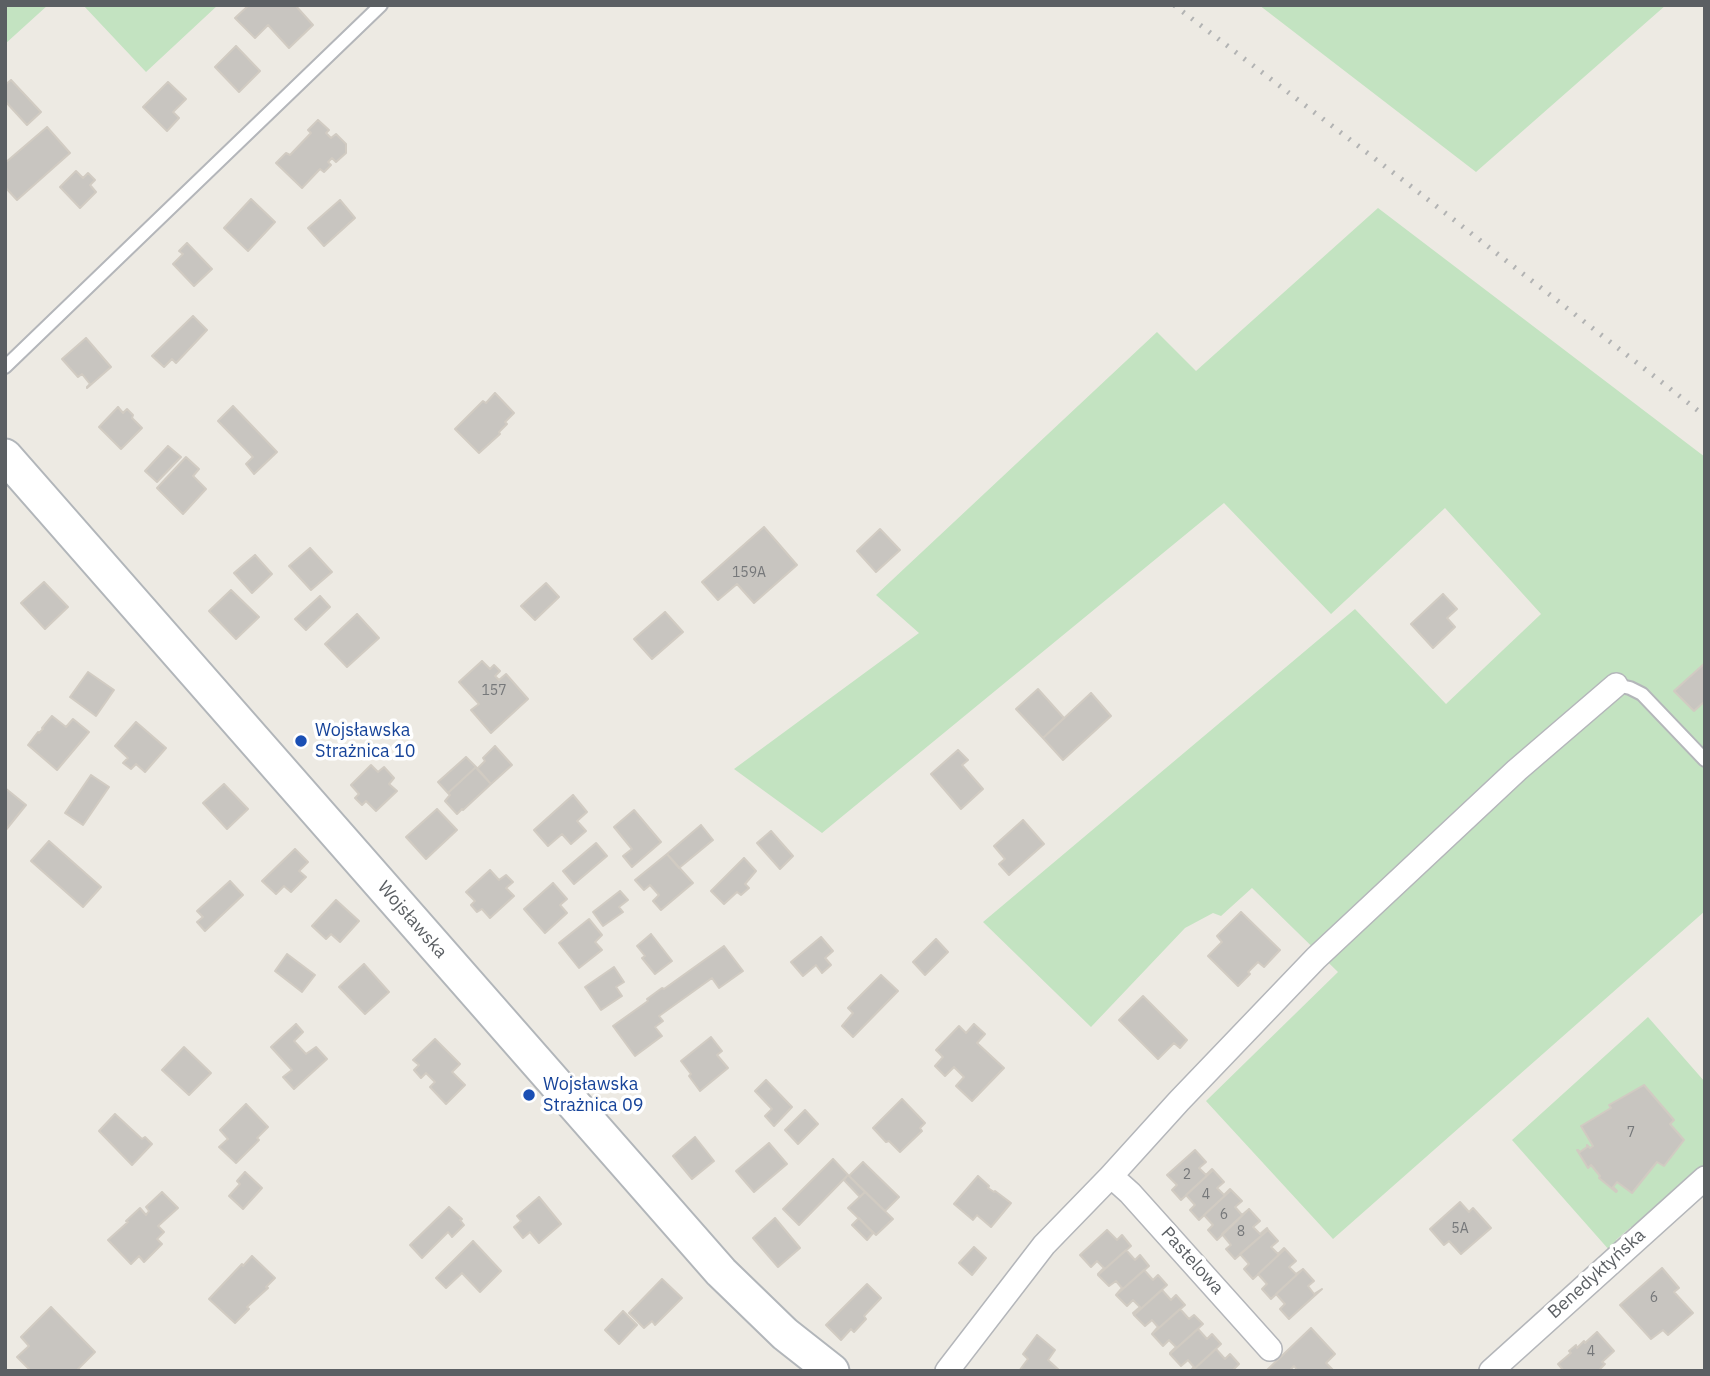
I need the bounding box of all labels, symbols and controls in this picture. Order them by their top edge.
house number: 159A [732,565,766,581]
house number: 157 [481,683,507,699]
place label: Wojsławska Strażnica 10 [315,720,416,762]
marker: Wojsławska Strażnica 10 [293,733,309,749]
street label: Wojsławska [373,877,451,963]
place label: Wojsławska Strażnica 09 [543,1074,644,1116]
marker: Wojsławska Strażnica 09 [521,1087,537,1103]
house number: 7 [1627,1125,1635,1141]
house number: 2 [1183,1167,1191,1183]
house number: 4 [1202,1187,1210,1203]
house number: 6 [1220,1207,1228,1223]
house number: 5A [1451,1221,1469,1237]
street label: Pastelowa [1156,1223,1228,1299]
house number: 8 [1237,1224,1245,1240]
street label: Benedyktyńska [1544,1225,1650,1323]
house number: 6 [1650,1290,1658,1306]
house number: 4 [1587,1344,1595,1360]

